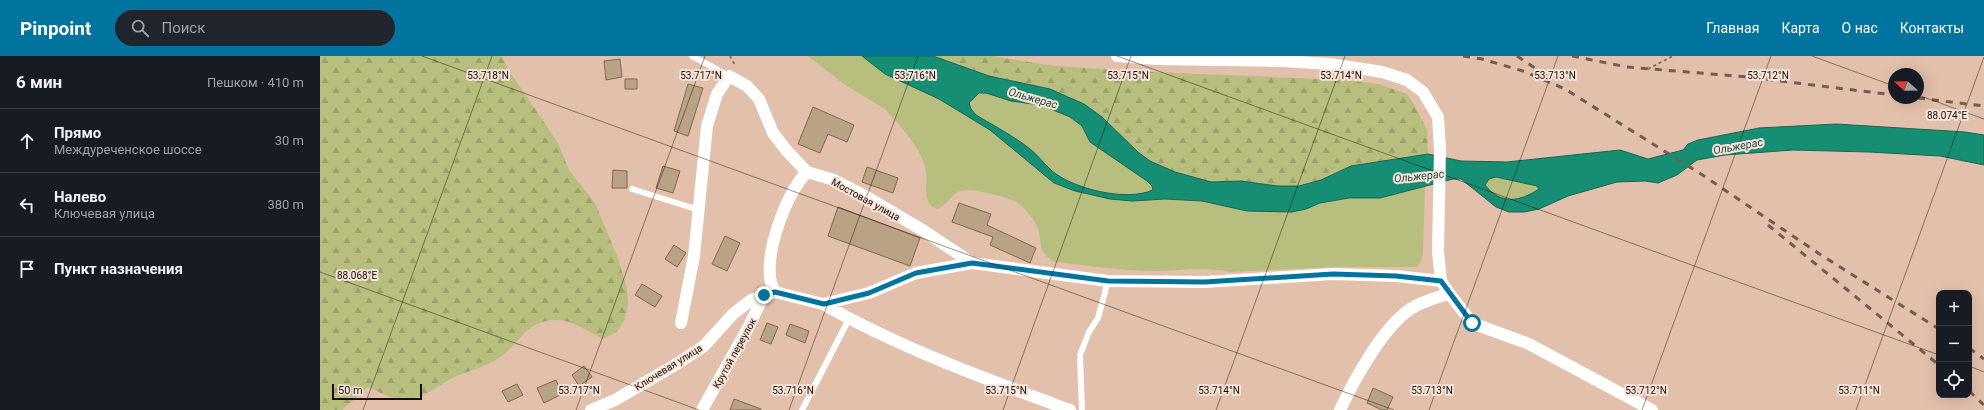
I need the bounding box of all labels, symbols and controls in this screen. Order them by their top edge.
search box [115,10,395,46]
text: Pinpoint [20,17,91,40]
icon: search [129,17,151,39]
text: Поиск [161,19,205,37]
text: Главная [1706,20,1759,36]
text: Карта [1781,20,1820,36]
text: О нас [1842,20,1878,36]
text: Контакты [1900,20,1964,36]
north arrow [1888,68,1924,104]
text: 53.718°N [467,70,509,81]
text: 53.717°N [680,70,722,81]
text: 53.716°N [894,70,936,81]
text: 53.715°N [1107,70,1149,81]
text: 53.714°N [1320,70,1362,81]
text: 53.713°N [1534,70,1576,81]
text: 53.712°N [1747,70,1789,81]
text: 6 мин [16,72,62,92]
text: Пешком · 410 m [207,75,304,90]
water label: Ольжерас [1007,85,1059,112]
text: 88.074°E [1927,110,1967,121]
text: Прямо [54,124,101,142]
icon: ahead [16,130,38,152]
text: 30 m [275,133,304,148]
water label: Ольжерас [1712,136,1764,157]
text: Междуреченское шоссе [54,142,202,157]
water label: Ольжерас [1393,167,1445,186]
street label: Мостовая улица [830,176,902,223]
text: Налево [54,188,106,206]
icon: left [16,194,38,216]
text: 380 m [267,197,304,212]
text: Ключевая улица [54,206,155,221]
icon: arrive [16,258,38,280]
text: Пункт назначения [54,260,183,278]
text: 88.068°E [337,270,377,281]
route end [755,286,773,304]
map controls [1936,290,1972,398]
button: + [1936,290,1972,326]
route start [1463,314,1481,332]
street label: Крутой переулок [711,316,759,390]
button: − [1936,326,1972,362]
street label: Ключевая улица [632,342,704,393]
button: locate [1936,362,1972,398]
scale bar [332,382,422,401]
text: 50 m [338,384,363,397]
text: 53.717°N [558,385,600,396]
text: 53.716°N [772,385,814,396]
text: 53.715°N [985,385,1027,396]
text: 53.714°N [1198,385,1240,396]
text: 53.713°N [1411,385,1453,396]
text: 53.712°N [1625,385,1667,396]
text: 53.711°N [1838,385,1880,396]

